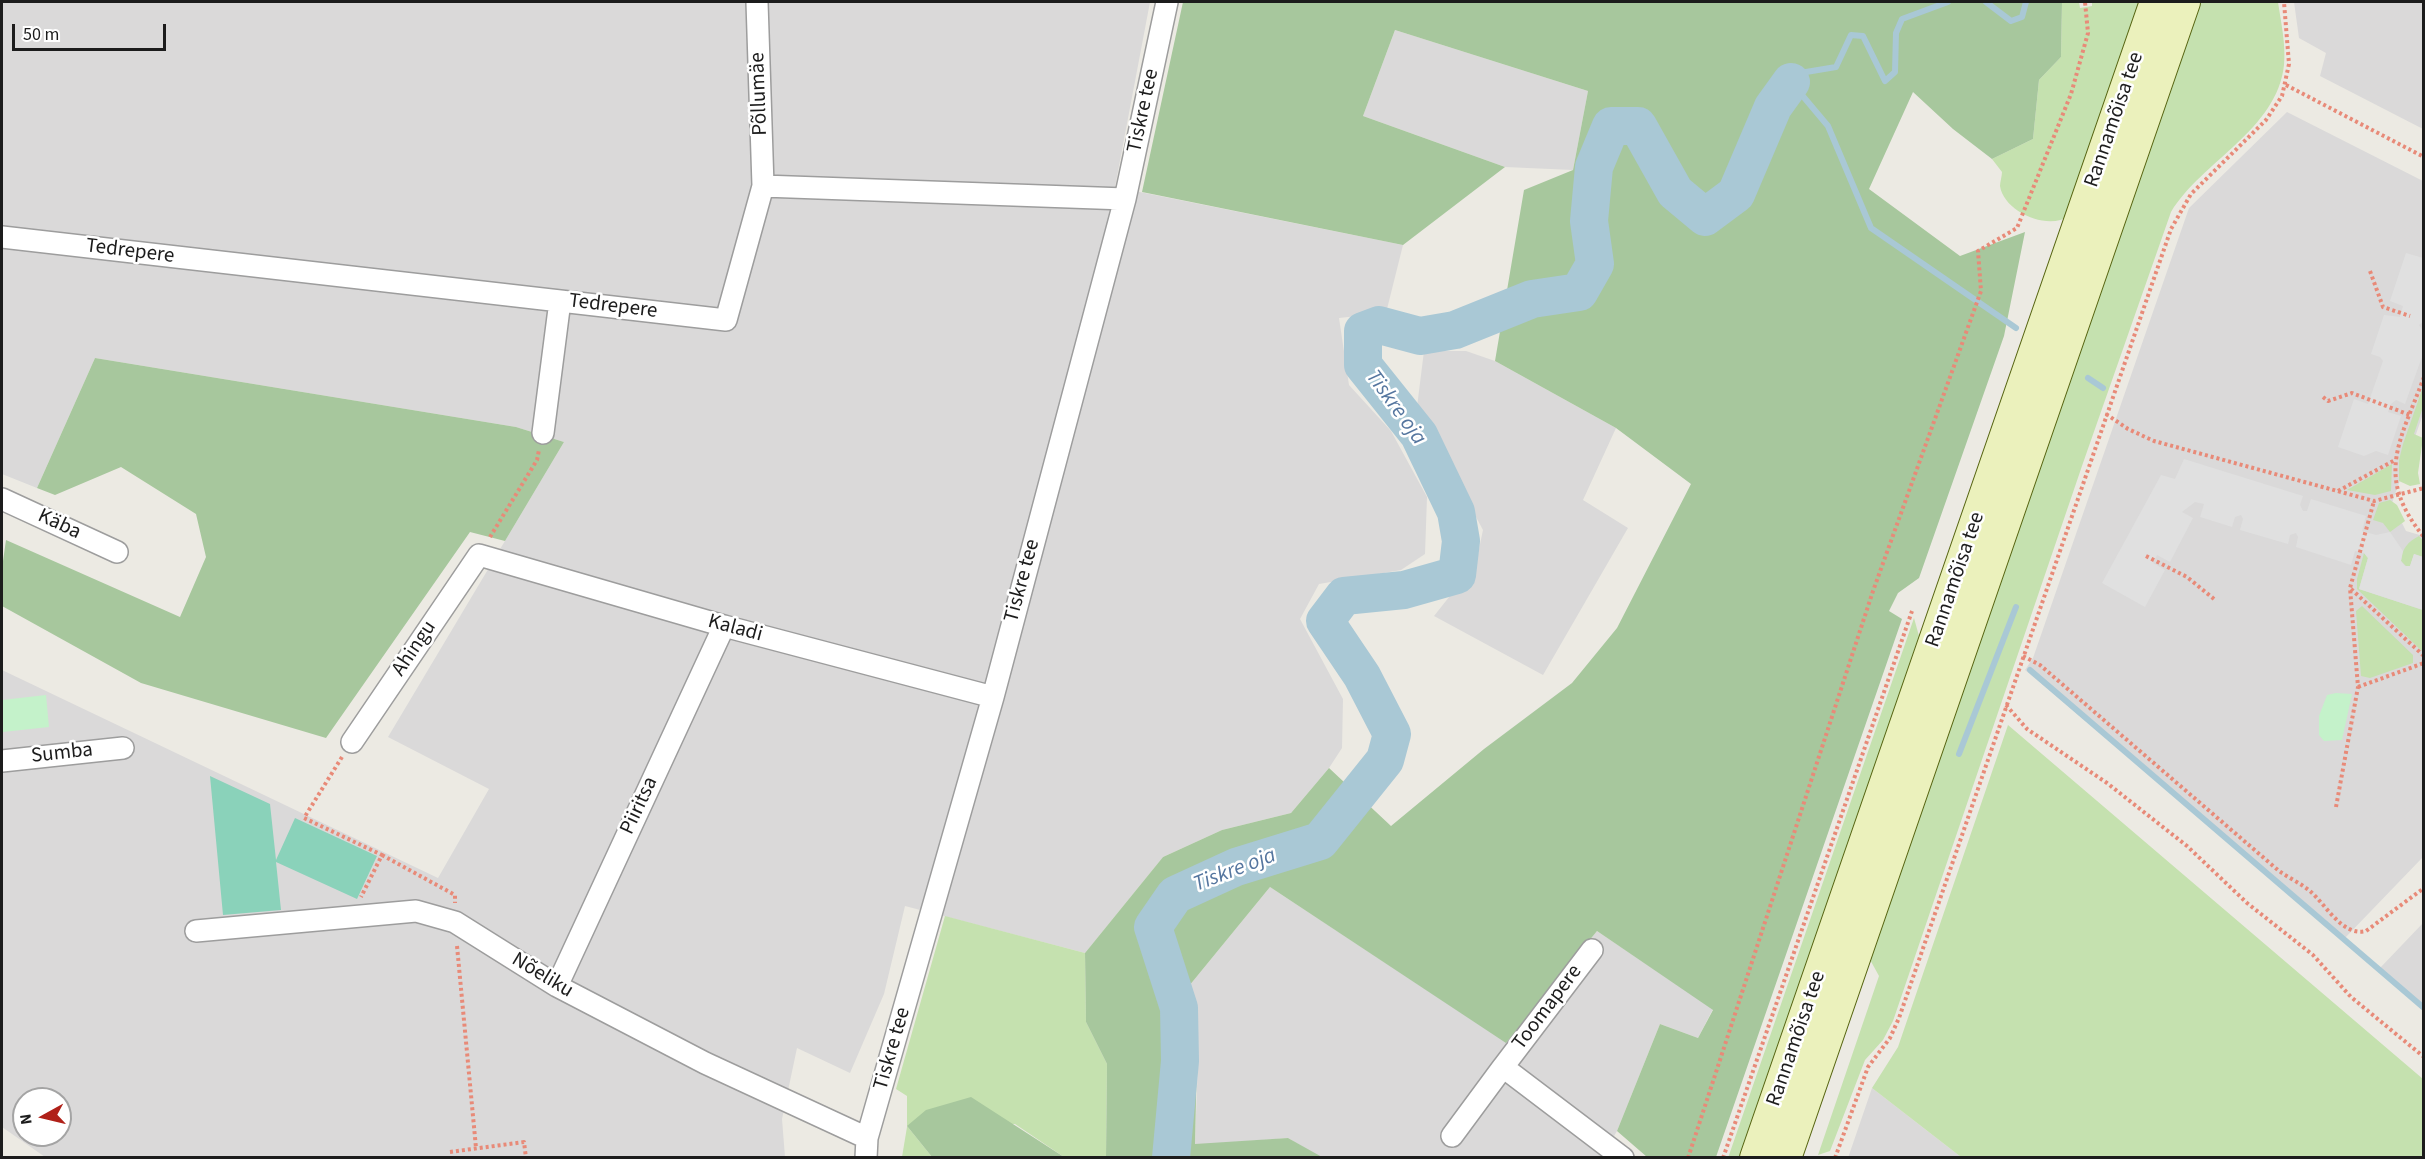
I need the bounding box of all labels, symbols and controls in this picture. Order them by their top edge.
scale bar [15,12,170,50]
text: 50 m [23,22,59,47]
street label: Rannamõisa tee [2080,49,2150,191]
street label: Põllumäe [746,52,774,136]
street label: Tiskre tee [1123,67,1165,155]
street label: Tedrepere [84,234,176,270]
street label: Tedrepere [567,289,659,325]
water label: Tiskre oja [1359,365,1431,451]
street label: Käba [33,504,85,546]
street label: Rannamõisa tee [1921,509,1991,651]
street label: Tiskre tee [1000,537,1046,625]
street label: Kaladi [705,610,765,648]
street label: Ahingu [387,616,443,682]
street label: Sumba [30,738,94,770]
street label: Piiritsa [616,773,664,839]
water label: Tiskre oja [1190,843,1280,899]
street label: Nõeliku [507,948,577,1004]
street label: Toomapere [1508,960,1588,1056]
street label: Rannamõisa tee [1762,968,1832,1110]
street label: Tiskre tee [869,1005,917,1093]
north arrow [12,1087,72,1147]
text: N [15,1112,38,1126]

